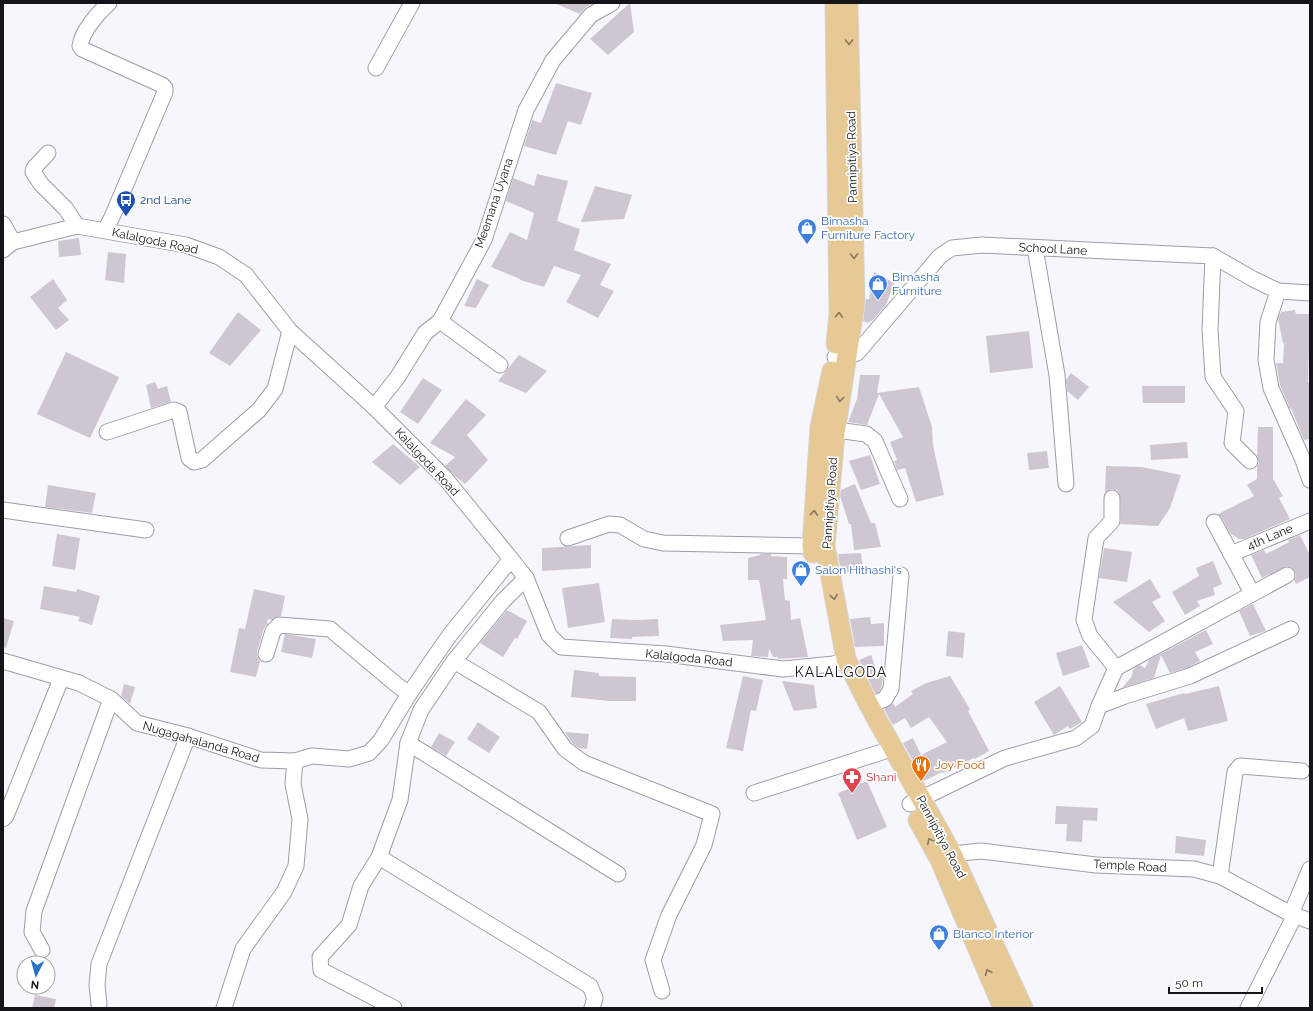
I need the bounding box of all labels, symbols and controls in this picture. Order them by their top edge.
one-way arrow [845,39,853,45]
street label: Pannipitiya Road [844,111,860,203]
street label: Meemana Uyana [472,156,516,250]
bus stop icon: 2nd Lane [115,189,137,217]
place label: 2nd Lane [140,193,191,207]
place label: Bimasha Furniture Factory [821,214,916,242]
shop icon: Bimasha Furniture Factory [796,217,818,245]
street label: Kalalgoda Road [111,225,199,257]
street label: School Lane [1018,240,1088,258]
one-way arrow [850,253,858,259]
place label: Bimasha Furniture [892,270,942,298]
shop icon: Bimasha Furniture [867,273,889,301]
one-way arrow [834,312,843,318]
one-way arrow [836,396,845,402]
street label: Kalalgoda Road [392,425,462,499]
street label: Pannipitiya Road [820,457,840,549]
one-way arrow [810,510,819,516]
street label: 4th Lane [1245,521,1295,553]
shop icon: Salon Hithashi's [790,559,812,587]
place label: Salon Hithashi's [815,563,902,577]
one-way arrow [830,594,838,600]
street label: Kalalgoda Road [645,646,733,670]
district label: KALALGODA [795,664,887,680]
street label: Nugagahalanda Road [141,719,261,765]
restaurant icon: Joy Food [910,754,932,782]
place label: Joy Food [935,758,985,772]
pharmacy icon: Shani [841,766,863,794]
place label: Shani [866,770,896,784]
street label: Pannipitiya Road [913,793,969,881]
one-way arrow [927,838,934,845]
street label: Temple Road [1093,857,1167,875]
shop icon: Blanco Interior [928,923,950,951]
place label: Blanco Interior [953,927,1034,941]
north arrow [16,955,56,995]
one-way arrow [985,969,993,977]
scale bar [1169,969,1262,995]
text: 50 m [1175,976,1203,990]
text: N [30,978,40,991]

